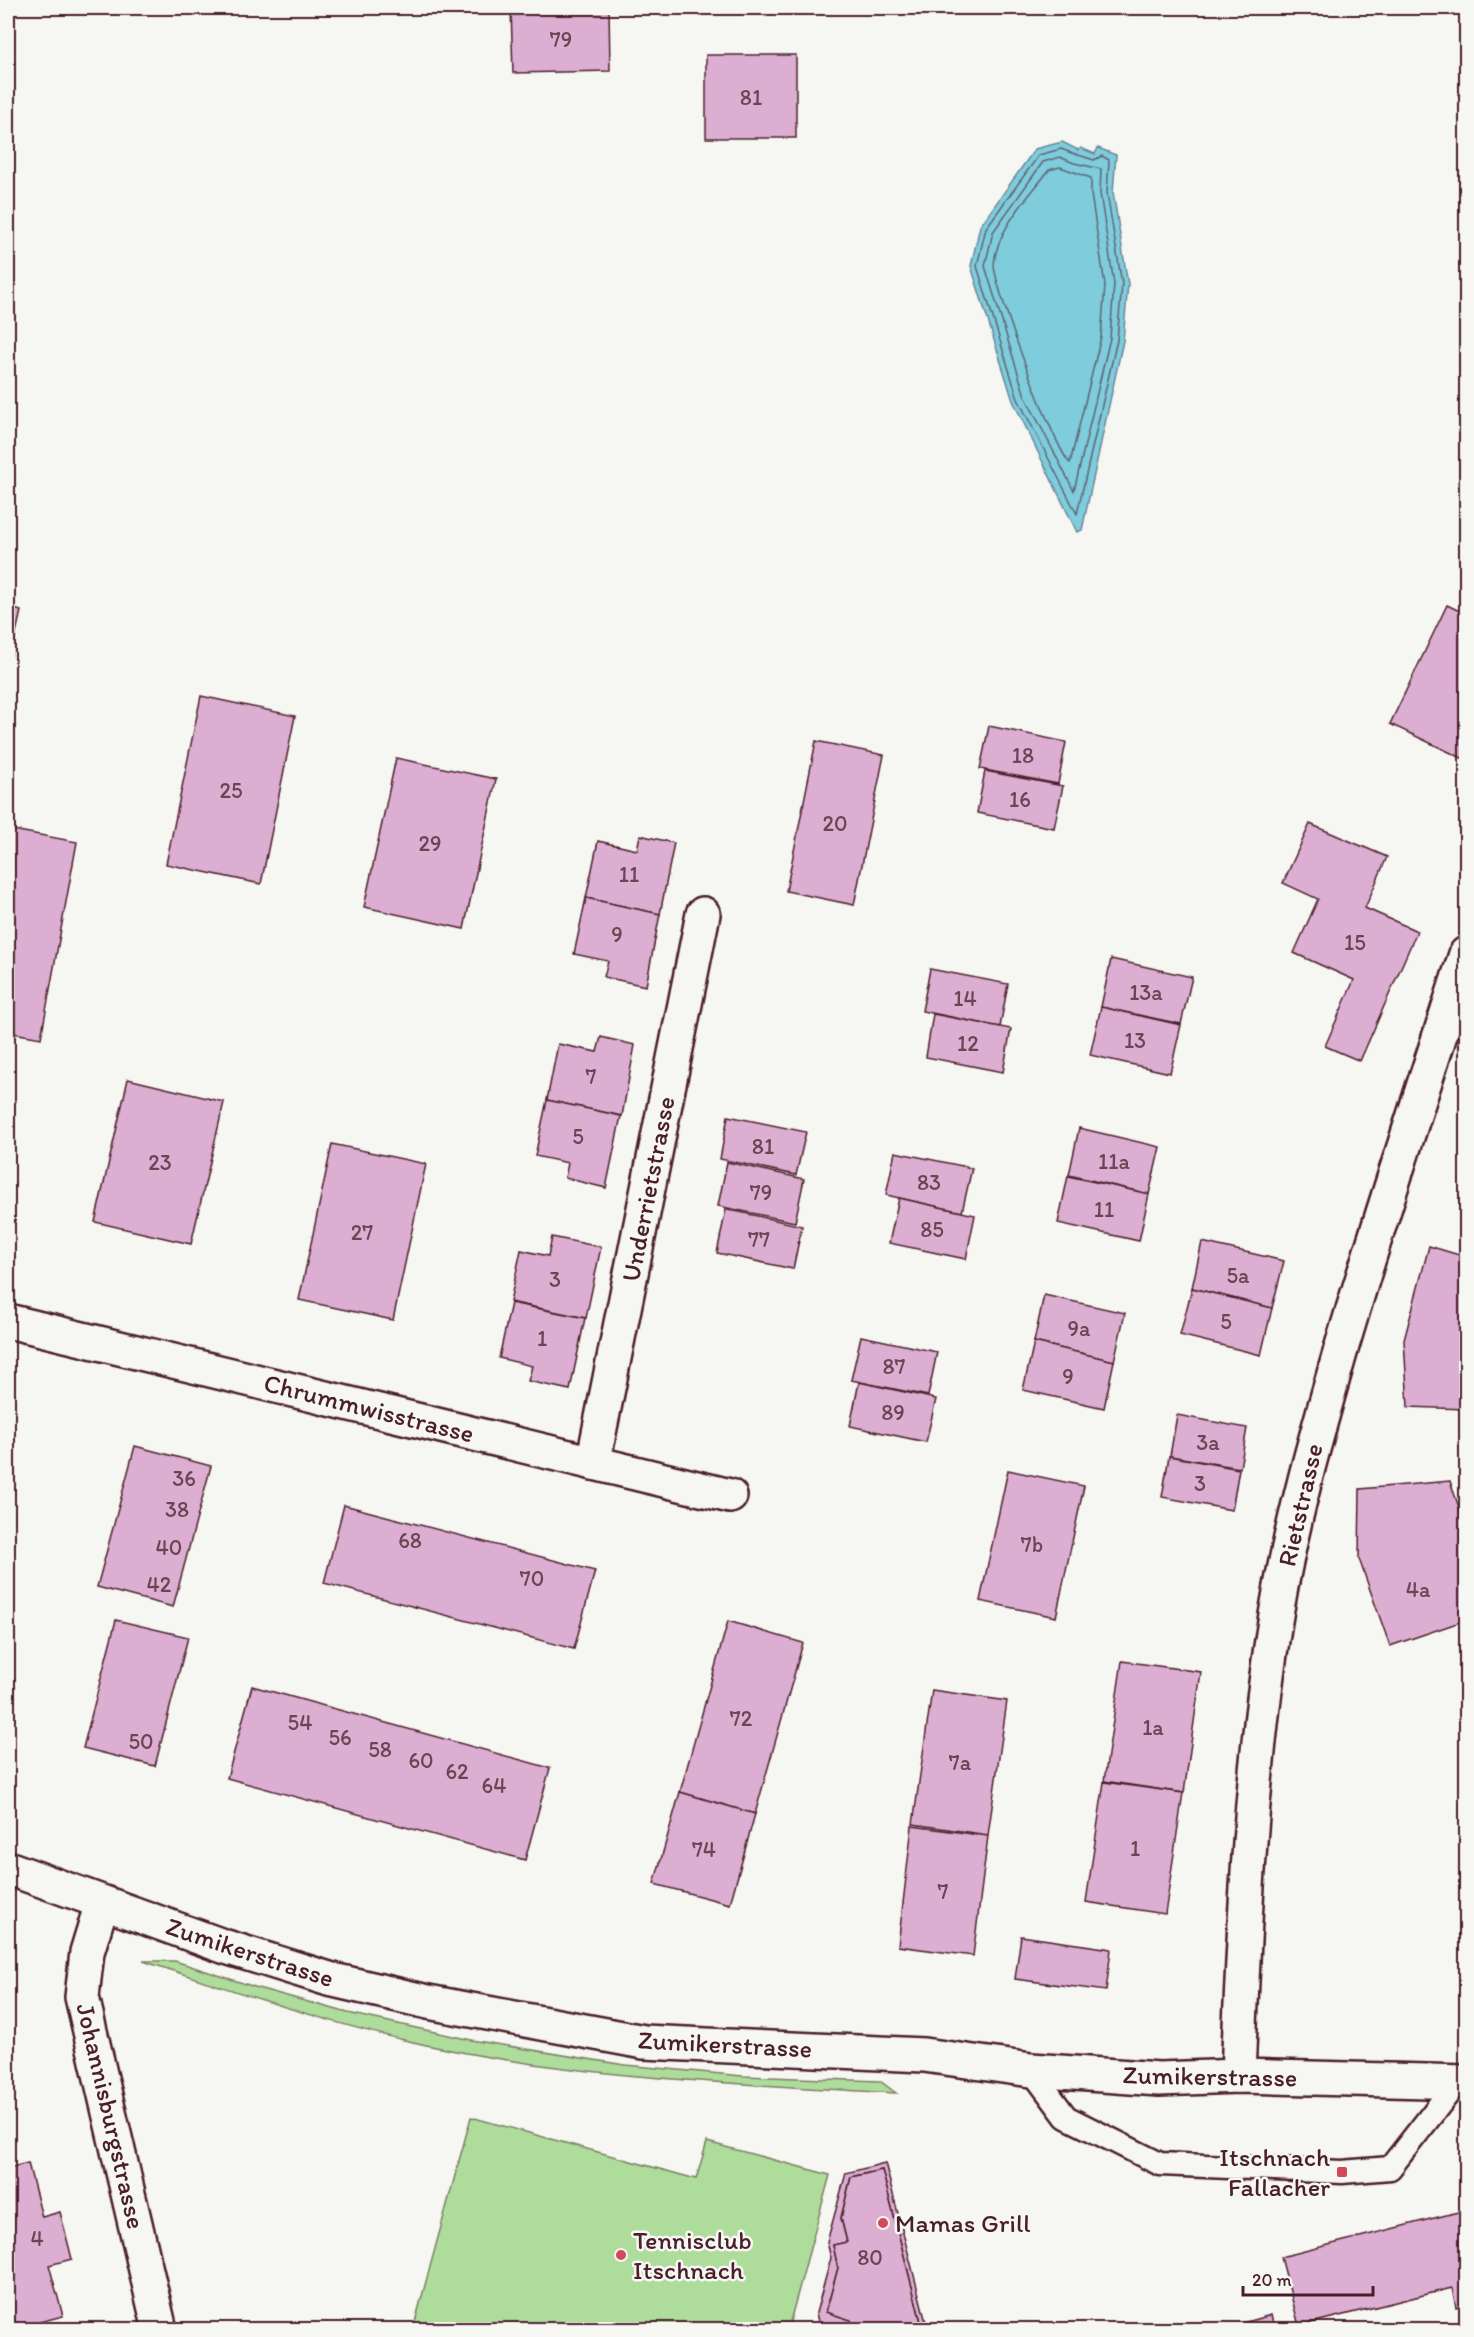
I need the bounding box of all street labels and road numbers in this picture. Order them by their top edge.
street label: Underrietstrasse [614,1094,682,1284]
street label: Chrummwisstrasse [261,1366,477,1450]
street label: Rietstrasse [1270,1440,1330,1570]
street label: Zumikerstrasse [162,1910,338,1994]
street label: Johannisburgstrasse [69,2000,153,2232]
street label: Zumikerstrasse [637,2023,813,2065]
street label: Zumikerstrasse [1122,2058,1298,2094]

